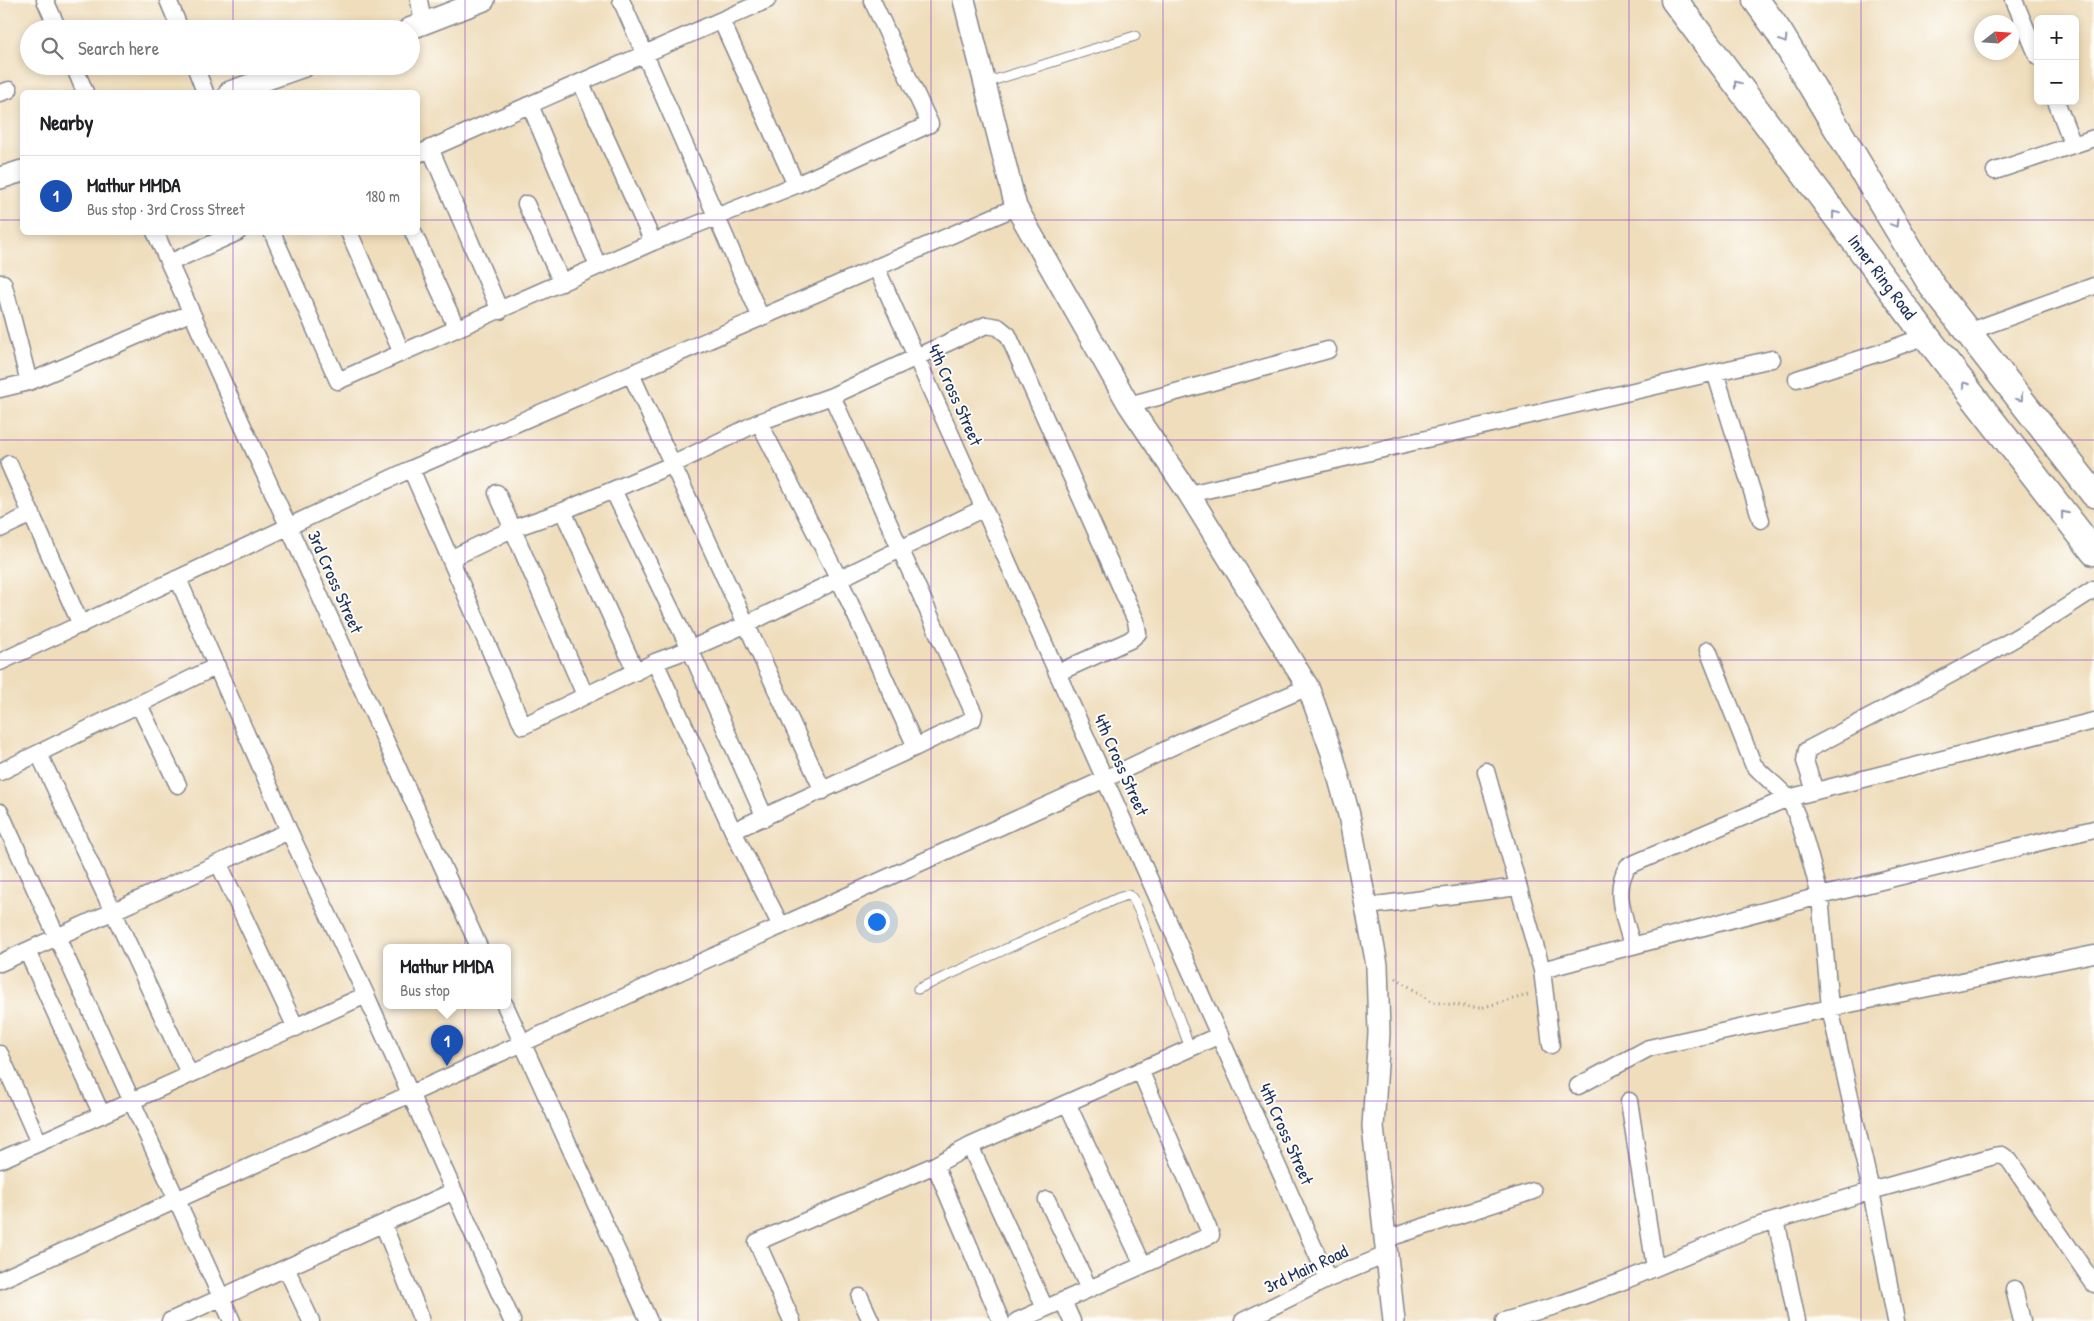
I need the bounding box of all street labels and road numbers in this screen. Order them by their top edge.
street label: Inner Ring Road [1842,229,1923,324]
street label: 4th Cross Street [922,340,989,450]
street label: 3rd Cross Street [302,526,370,638]
street label: 4th Cross Street [1088,710,1155,820]
street label: 4th Cross Street [1253,1079,1320,1189]
street label: 3rd Main Road [1260,1238,1352,1299]

